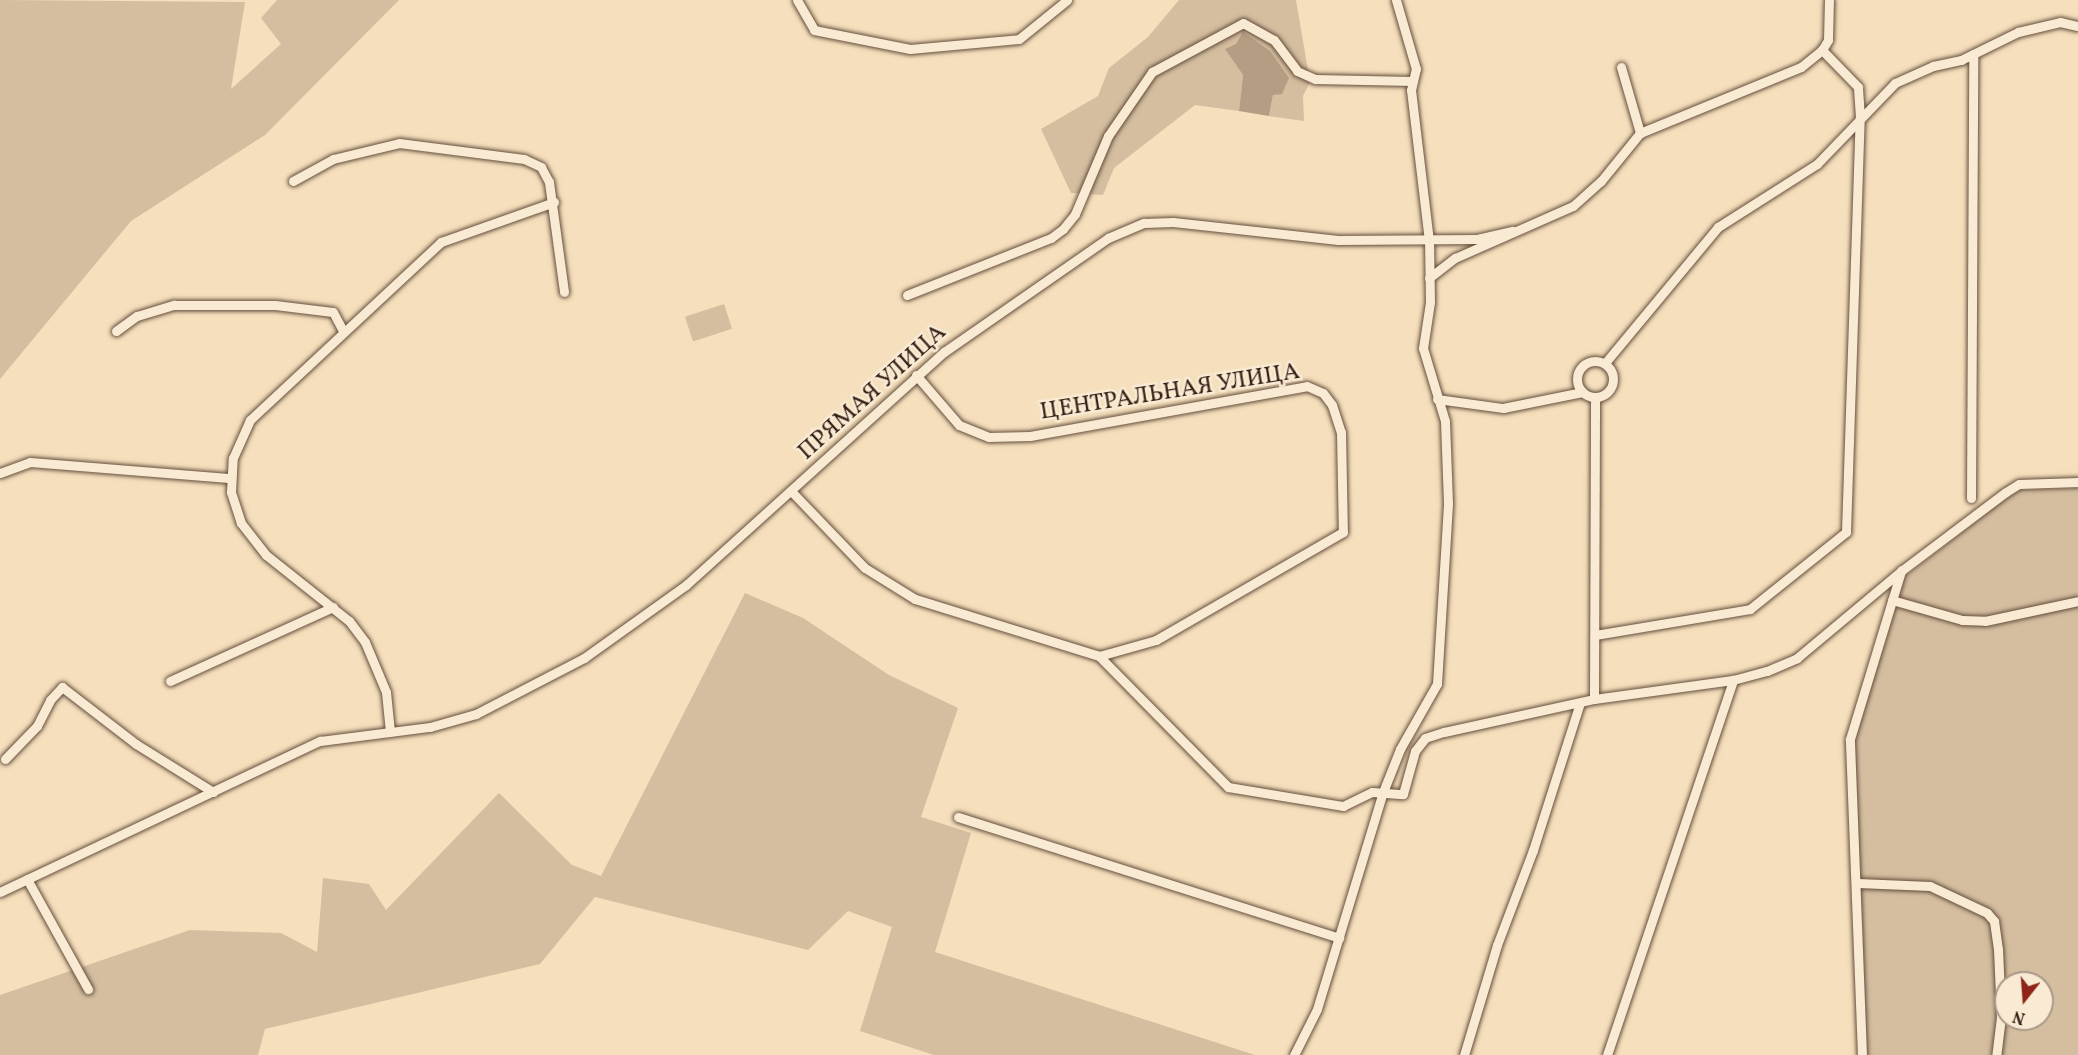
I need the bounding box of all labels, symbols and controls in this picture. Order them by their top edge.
street label: ПРЯМАЯ УЛИЦА [793,319,953,467]
street label: ЦЕНТРАЛЬНАЯ УЛИЦА [1038,358,1302,428]
north arrow [1994,971,2054,1031]
text: N [2011,1004,2028,1029]

